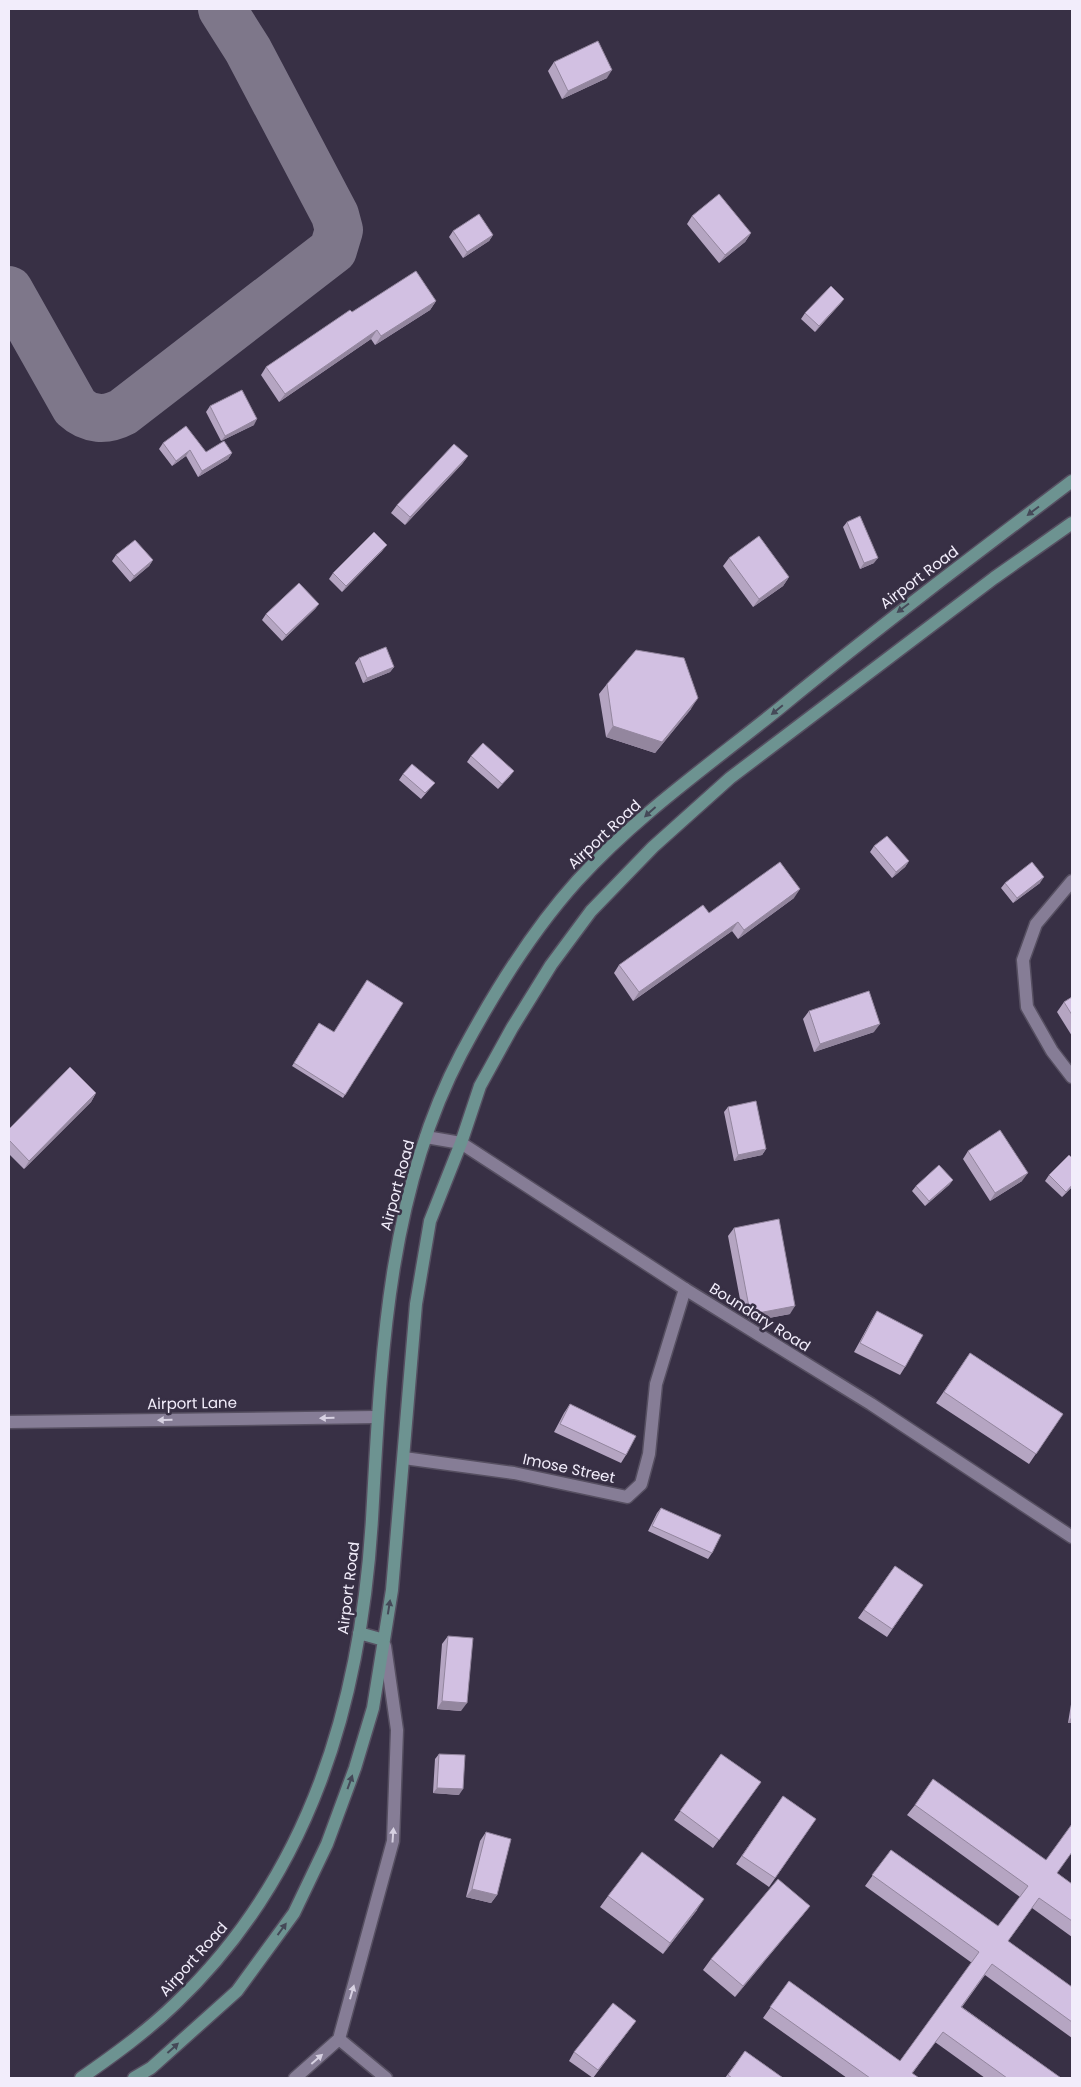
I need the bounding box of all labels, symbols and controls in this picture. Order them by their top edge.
one-way arrow [1026,506,1040,516]
street label: Airport Road [875,541,963,613]
one-way arrow [897,603,910,614]
one-way arrow [770,705,783,716]
street label: Airport Road [563,795,645,873]
one-way arrow [645,806,657,818]
street label: Airport Road [375,1137,419,1233]
street label: Boundary Road [706,1278,814,1356]
street label: Airport Lane [147,1392,237,1414]
one-way arrow [319,1414,335,1422]
one-way arrow [157,1416,173,1424]
street label: Imose Street [521,1448,617,1488]
street label: Airport Road [332,1540,364,1636]
one-way arrow [386,1599,394,1615]
one-way arrow [347,1775,354,1790]
one-way arrow [389,1827,397,1843]
street label: Airport Road [154,1917,232,2001]
one-way arrow [277,1922,287,1936]
one-way arrow [349,1985,357,2000]
one-way arrow [166,2042,178,2054]
one-way arrow [311,2053,323,2065]

